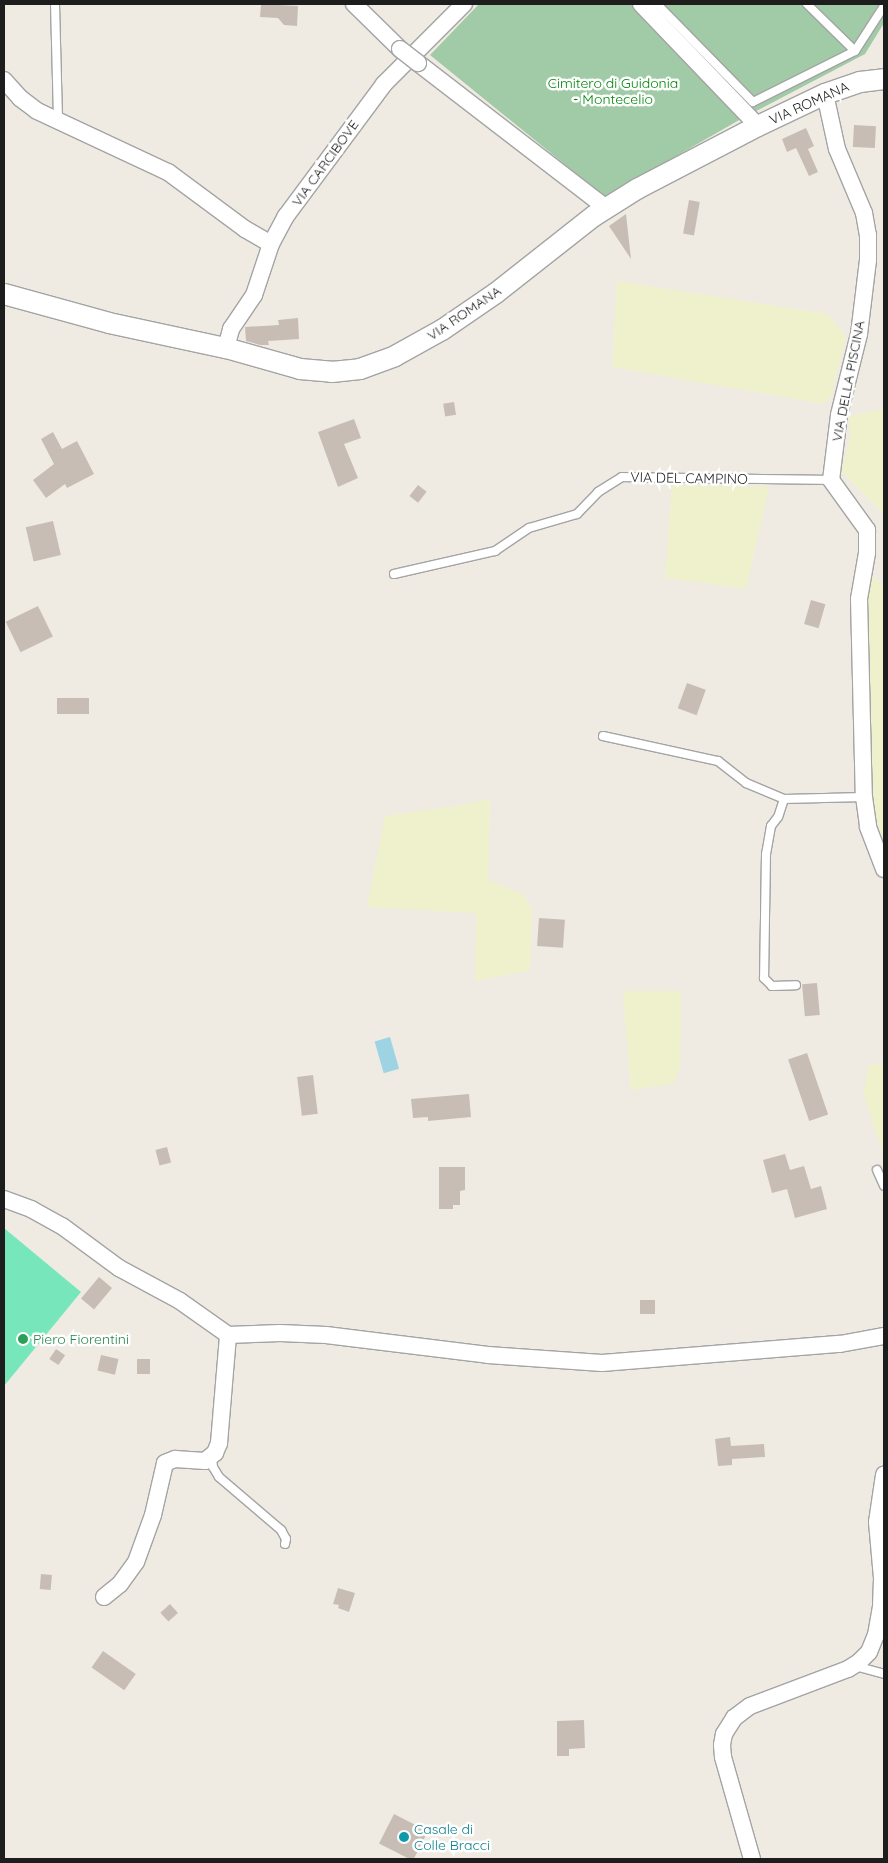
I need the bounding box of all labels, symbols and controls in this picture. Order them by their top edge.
park label: Cimitero di Guidonia - Montecelio [548,75,678,108]
street label: VIA ROMANA [767,78,851,128]
street label: VIA CARCIBOVE [288,117,362,209]
street label: VIA ROMANA [424,282,504,344]
street label: VIA DELLA PISCINA [828,319,868,443]
street label: VIA DEL CAMPINO [630,469,748,487]
place label: Piero Fiorentini [33,1331,129,1347]
marker: Piero Fiorentini [17,1333,29,1345]
place label: Casale di Colle Bracci [414,1821,490,1854]
marker: Casale di Colle Bracci [398,1831,410,1843]

